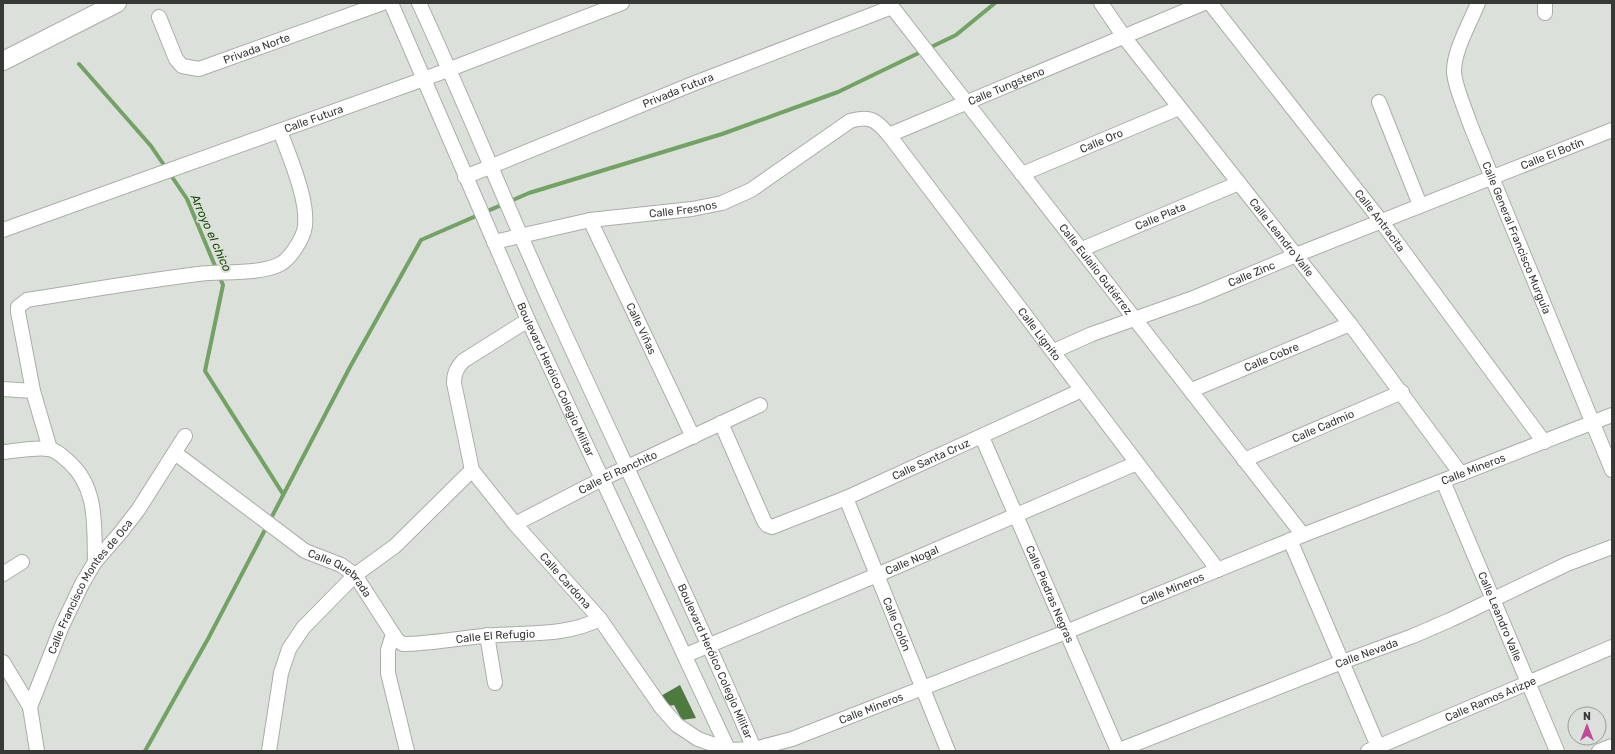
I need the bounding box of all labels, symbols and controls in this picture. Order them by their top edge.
street label: Privada Norte [222,31,292,67]
street label: Calle Tungsteno [966,65,1047,108]
street label: Privada Futura [641,71,715,111]
street label: Calle Futura [283,103,345,136]
street label: Calle Oro [1078,126,1125,156]
street label: Calle El Botín [1519,136,1586,172]
street label: Calle General Francisco Murguía [1479,160,1553,316]
street label: Calle Antracita [1352,187,1407,254]
water label: Arroyo el chico [187,191,234,274]
street label: Calle Leandro Valle [1246,196,1316,279]
street label: Calle Fresnos [648,198,718,221]
street label: Calle Plata [1133,200,1188,233]
street label: Calle Eulalio Gutiérrez [1056,221,1135,318]
street label: Calle Zinc [1226,259,1277,290]
street label: Boulevard Heróico Colegio Militar [514,301,597,460]
street label: Calle Viñas [623,301,659,357]
street label: Calle Lignito [1015,305,1063,363]
street label: Calle Cobre [1242,340,1301,375]
street label: Calle Cadmio [1290,407,1356,446]
street label: Calle Santa Cruz [890,436,972,483]
street label: Calle El Ranchito [576,448,659,497]
street label: Calle Mineros [1439,451,1508,488]
street label: Calle Francisco Montes de Oca [46,517,135,656]
street label: Calle Nogal [883,543,941,578]
street label: Calle Piedras Negras [1023,543,1076,645]
street label: Calle Quebrada [306,547,374,600]
street label: Calle Cardona [537,550,594,612]
street label: Calle Mineros [1138,570,1207,608]
street label: Calle Leandro Valle [1475,570,1524,663]
street label: Boulevard Heróico Colegio Militar [675,582,755,742]
street label: Calle Colón [880,595,913,653]
street label: Calle El Refugio [455,627,535,646]
street label: Calle Nevada [1333,636,1400,671]
street label: Calle Ramos Arizpe [1443,674,1538,724]
street label: Calle Mineros [837,690,906,727]
north arrow [1567,706,1607,746]
text: N [1583,710,1591,723]

